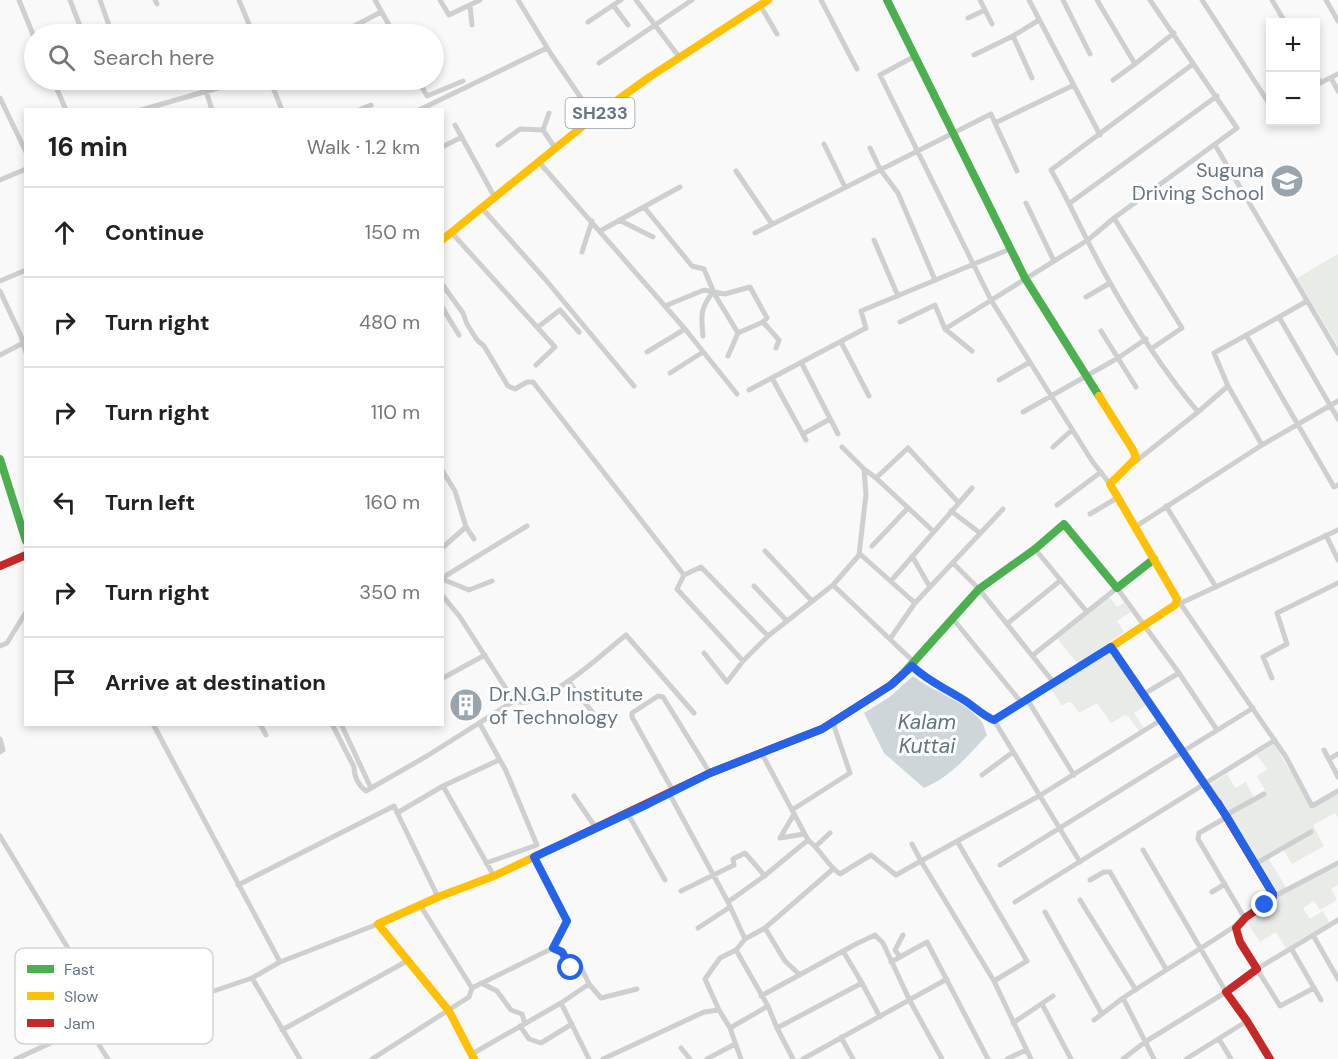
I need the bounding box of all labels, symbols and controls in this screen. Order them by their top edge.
map controls [1266,18,1320,126]
button: + [1266,18,1320,72]
search box [24,24,444,90]
icon: search [45,41,78,74]
text: Search here [93,43,214,72]
button: − [1266,72,1320,126]
road number: SH233 [566,98,634,128]
text: 16 min [48,130,128,164]
text: Walk · 1.2 km [307,134,420,160]
place label: Suguna Driving School [1132,157,1264,206]
school or university icon: Suguna Driving School [1269,163,1305,199]
icon: ahead [48,216,81,249]
text: Continue [105,218,204,247]
text: 150 m [365,219,420,245]
icon: right [48,306,81,339]
text: Turn right [105,308,210,337]
text: 480 m [359,309,420,335]
icon: right [48,396,81,429]
text: Turn right [105,398,210,427]
text: 110 m [371,399,420,425]
icon: left [48,486,81,519]
text: Turn left [105,488,195,517]
text: 160 m [364,489,420,515]
icon: right [48,576,81,609]
text: Turn right [105,578,210,607]
text: 350 m [359,579,420,605]
icon: arrive [48,666,81,699]
text: Arrive at destination [105,668,326,697]
place label: Dr.N.G.P Institute of Technology [489,681,643,730]
building icon: Dr.N.G.P Institute of Technology [448,687,484,723]
water label: Kalam Kuttai [898,708,956,760]
route end [1251,891,1277,917]
legend [15,948,213,1044]
route start [557,954,583,980]
text: Fast [64,959,95,980]
text: Slow [64,986,98,1007]
text: Jam [64,1013,95,1034]

